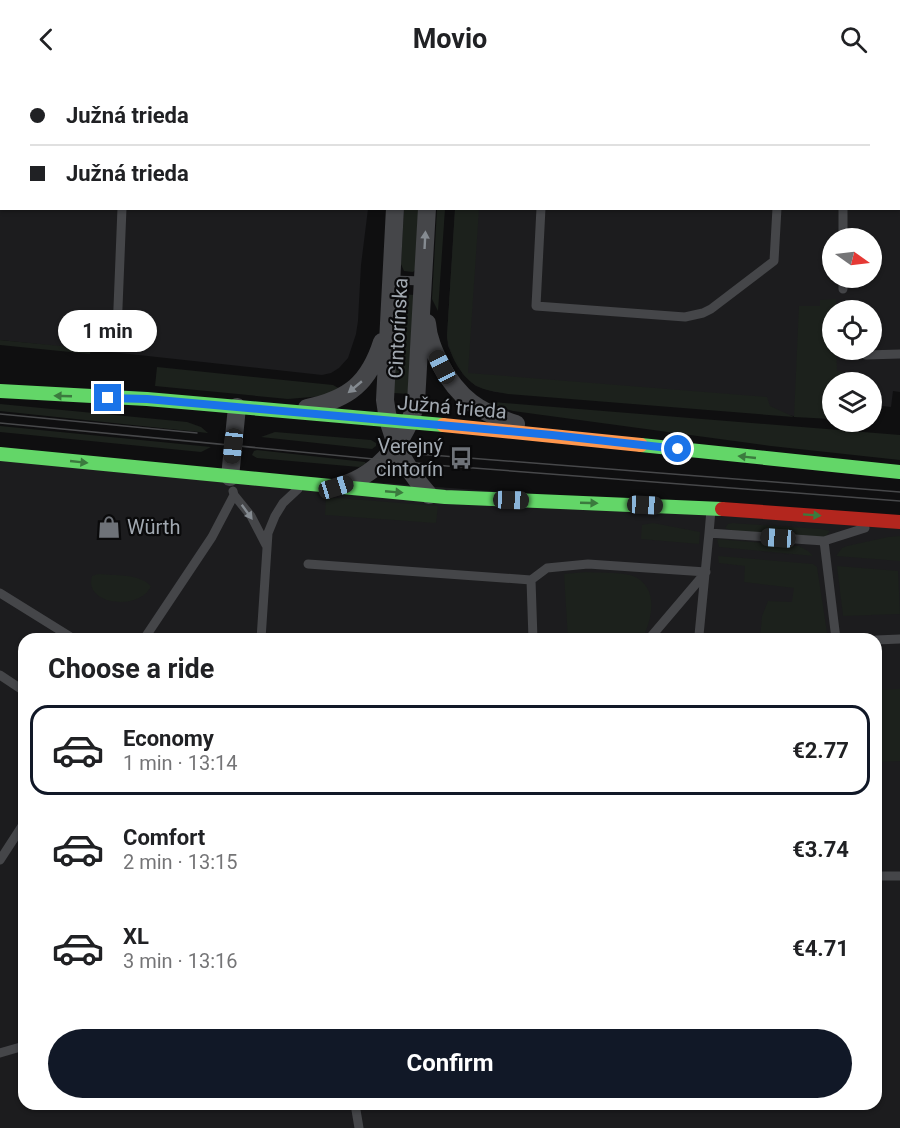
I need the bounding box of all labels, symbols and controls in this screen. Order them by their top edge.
icon: back [30,23,63,56]
text: Movio [413,23,487,55]
icon: search [837,23,870,56]
text: Južná trieda [66,103,189,128]
text: Južná trieda [66,161,189,186]
north arrow [822,228,882,288]
map controls [822,228,882,432]
one-way arrow [420,231,430,250]
street label: Cintorínska [383,277,413,379]
button: locate [822,300,882,360]
callout: 1 min [58,311,158,353]
text: 1 min [82,319,133,343]
car [426,347,458,387]
button: layers [822,372,882,432]
one-way arrow [348,380,363,393]
route end [94,384,121,411]
street label: Južná trieda [396,390,508,424]
one-way arrow [53,391,72,400]
car [222,427,244,465]
place label: Verejný cintorín [376,434,444,481]
route start [664,435,691,462]
bus stop icon: Verejný cintorín [448,445,474,471]
one-way arrow [737,452,756,462]
one-way arrow [70,457,89,467]
car [316,473,356,501]
one-way arrow [385,487,404,497]
car [493,490,529,510]
car [627,495,663,515]
one-way arrow [579,498,598,508]
one-way arrow [241,504,253,520]
one-way arrow [802,511,821,520]
shop icon: Würth [96,514,122,540]
place label: Würth [127,515,180,539]
car [759,528,797,548]
text: Choose a ride [48,653,214,685]
icon: car [51,723,105,777]
text: Economy [123,726,214,751]
text: €2.77 [792,738,849,763]
text: 1 min · 13:14 [123,751,238,775]
icon: car [51,822,105,876]
text: Comfort [123,825,205,850]
text: €3.74 [792,837,849,862]
text: 2 min · 13:15 [123,850,238,874]
icon: car [51,921,105,975]
text: XL [123,924,149,949]
text: €4.71 [792,936,849,961]
text: 3 min · 13:16 [123,949,238,973]
button: Confirm [48,1029,852,1098]

